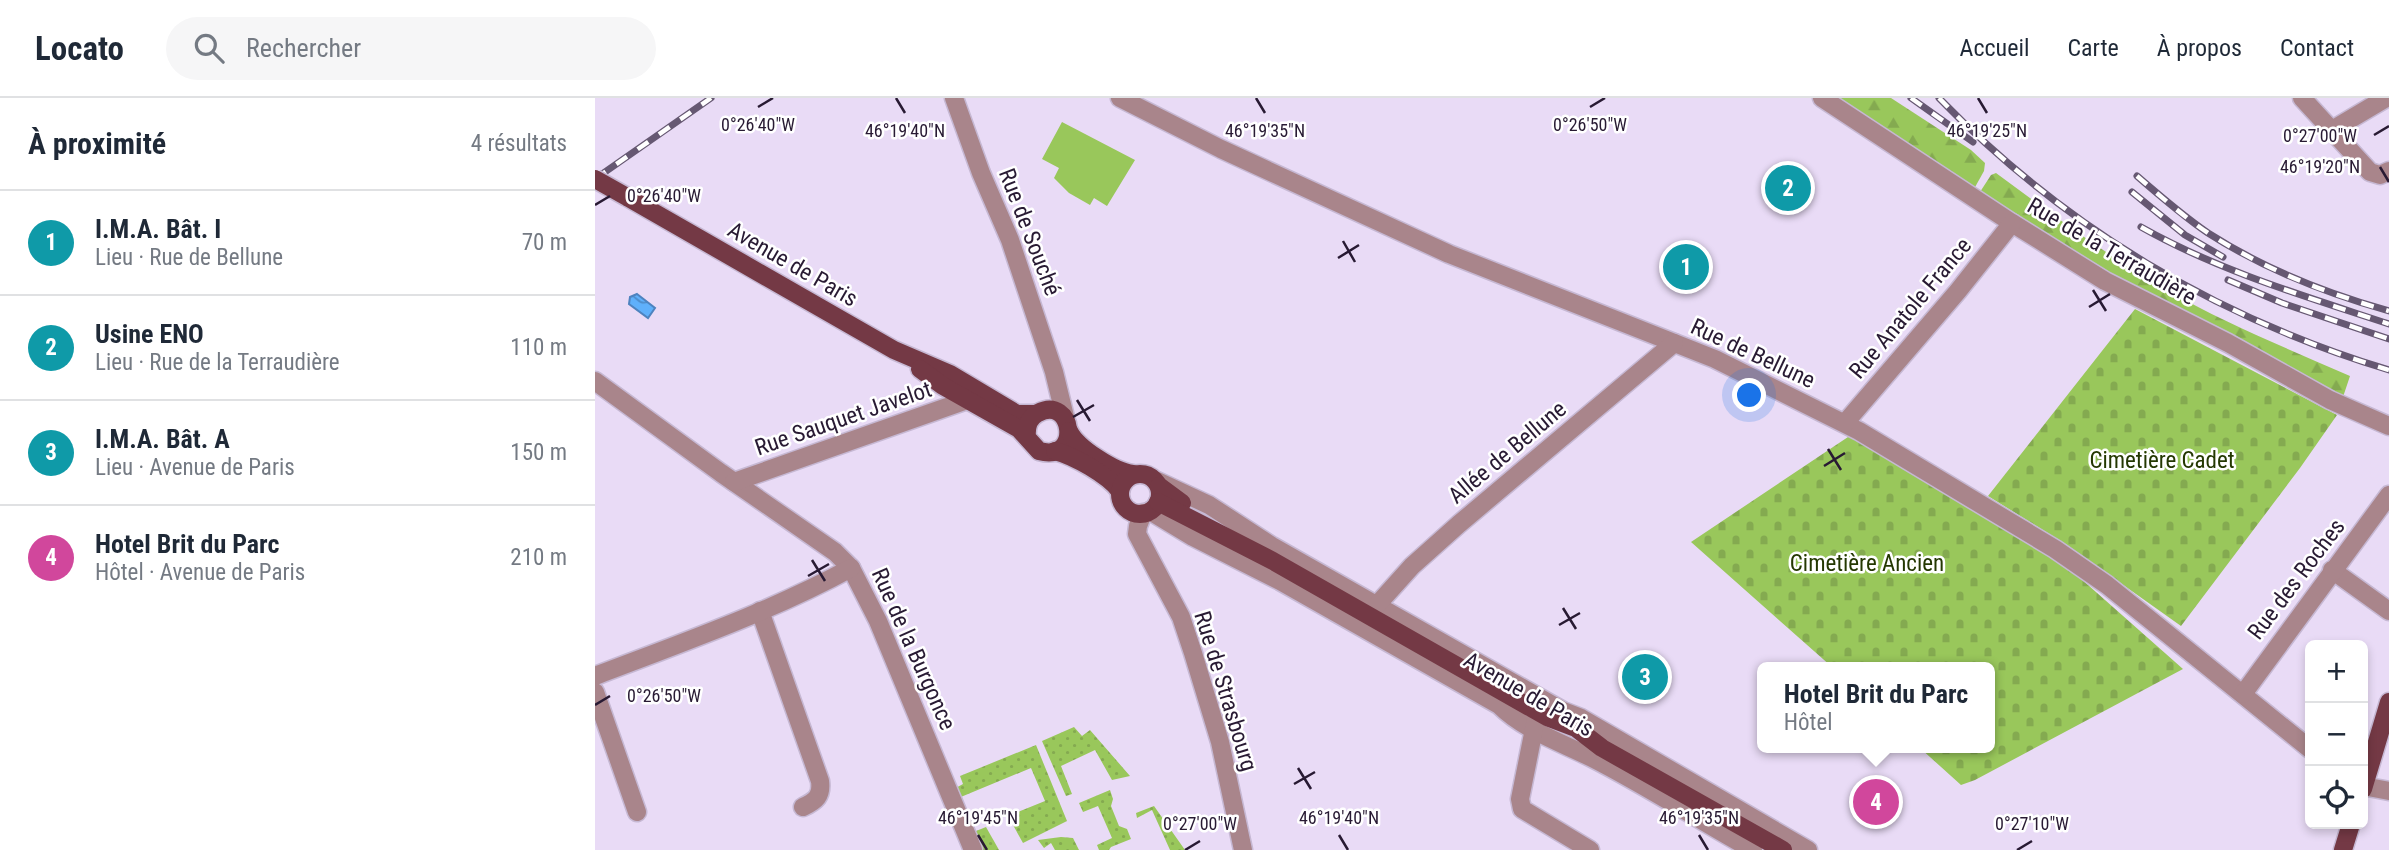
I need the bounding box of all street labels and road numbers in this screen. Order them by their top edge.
street label: Rue de Souché [993,165,1066,300]
street label: Rue de la Terraudière [2023,192,2201,311]
street label: Avenue de Paris [723,216,862,312]
street label: Rue Anatole France [1844,233,1977,384]
street label: Rue de Bellune [1686,313,1819,394]
street label: Rue Sauquet Javelot [751,376,935,461]
street label: Allée de Bellune [1443,395,1572,509]
street label: Rue des Roches [2242,514,2351,645]
street label: Rue de la Burgonce [866,564,961,734]
street label: Rue de Strasbourg [1188,608,1263,774]
street label: Avenue de Paris [1459,646,1598,742]

